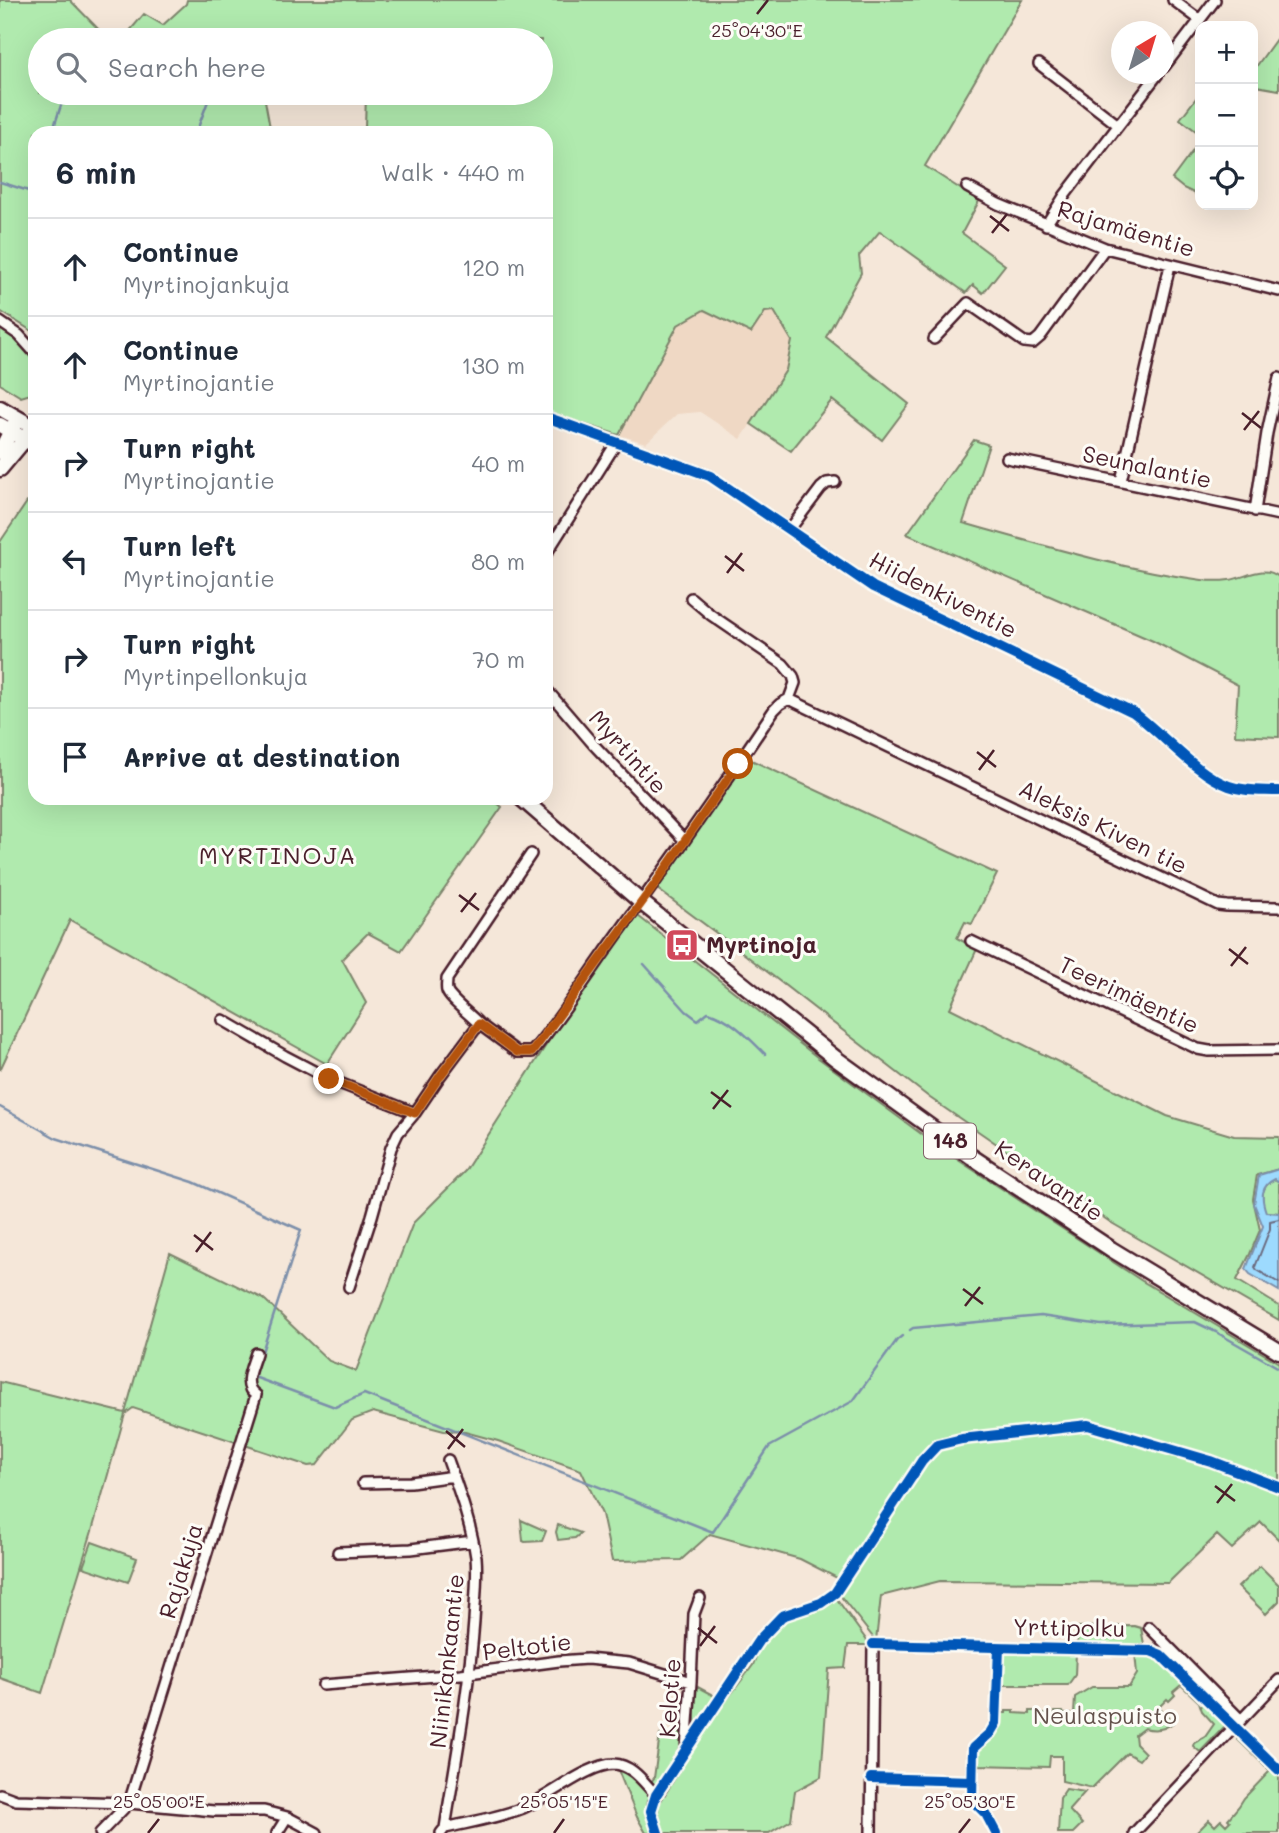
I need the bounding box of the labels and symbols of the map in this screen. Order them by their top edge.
text: 25°04'30"E [711,18,803,42]
north arrow [1111,21,1174,84]
street label: Rajamäentie [1054,193,1199,263]
street label: Seunalantie [1080,438,1214,494]
street label: Hiidenkiventie [865,544,1022,644]
street label: Myrtintie [583,703,674,800]
route start [722,748,753,779]
street label: Aleksis Kiven tie [1014,772,1193,880]
district label: MYRTINOJA [199,839,357,870]
bus stop icon: Myrtinoja [663,926,701,964]
place label: Myrtinoja [706,929,817,959]
street label: Teerimäentie [1055,949,1204,1040]
route end [313,1063,344,1094]
road number: 148 [924,1124,976,1158]
street label: Keravantie [989,1133,1110,1227]
street label: Rajakuja [151,1519,209,1622]
street label: Niinikankaantie [422,1572,470,1750]
street label: Yrttipolku [1013,1611,1125,1643]
street label: Peltotie [481,1626,573,1666]
street label: Kelotie [651,1657,687,1738]
park label: Neulaspuisto [1033,1700,1177,1730]
text: 25°05'00"E [113,1789,205,1813]
text: 25°05'15"E [520,1789,608,1813]
text: 25°05'30"E [924,1789,1016,1813]

